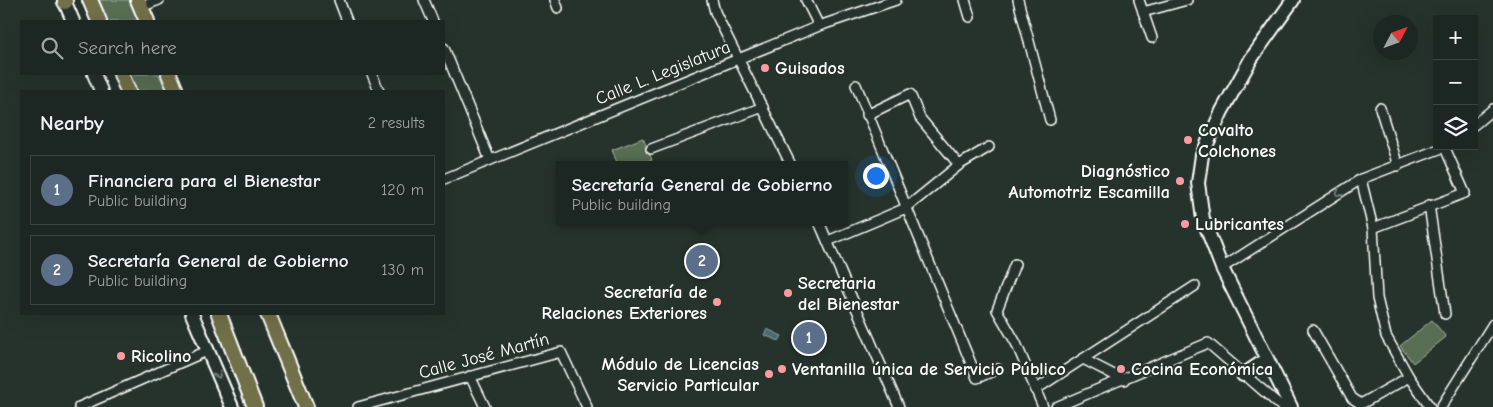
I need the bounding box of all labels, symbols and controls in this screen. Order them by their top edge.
north arrow [1373,15,1418,60]
map controls [1433,15,1478,150]
button: + [1433,15,1478,60]
search box [20,20,445,75]
icon: search [38,34,66,62]
street label: Calle L. Legislatura [593,36,733,110]
text: Search here [78,37,177,59]
place label: Guisados [775,58,845,79]
button: − [1433,60,1478,105]
marker: Guisados [759,62,771,74]
button: layers [1433,105,1478,150]
text: Nearby [40,111,104,135]
text: 2 results [368,114,425,132]
place label: Covalto Colchones [1198,120,1276,162]
marker: Covalto Colchones [1182,134,1194,146]
popup [556,161,848,226]
place label: Diagnóstico Automotriz Escamilla [1008,161,1170,203]
your location [863,163,889,189]
text: Financiera para el Bienestar [88,170,320,192]
text: Secretaría General de Gobierno [572,174,832,196]
marker: Diagnóstico Automotriz Escamilla [1174,175,1186,187]
text: 1 [54,181,60,199]
text: 120 m [381,181,424,199]
one-way arrow [1335,187,1345,196]
text: Public building [88,192,187,210]
text: Public building [572,196,671,214]
place label: Lubricantes [1195,214,1284,235]
marker: Lubricantes [1179,218,1191,230]
pin: 2 [686,242,718,280]
text: Secretaría General de Gobierno [88,250,349,272]
text: 2 [53,261,61,279]
text: 130 m [381,261,424,279]
text: Public building [88,272,187,290]
place label: Secretaria del Bienestar [798,273,900,315]
place label: Secretaría de Relaciones Exteriores [542,282,707,324]
marker: Secretaria del Bienestar [782,287,794,299]
marker: Secretaría de Relaciones Exteriores [711,296,723,308]
pin: 1 [793,319,825,357]
street label: Calle José Martín [417,329,551,383]
place label: Ricolino [131,346,191,367]
marker: Ricolino [115,350,127,362]
place label: Módulo de Licencias Servicio Particular [602,354,760,396]
place label: Ventanilla única de Servicio Público [792,359,1066,380]
place label: Cocina Económica [1131,359,1273,380]
marker: Ventanilla única de Servicio Público [776,363,788,375]
marker: Cocina Económica [1115,363,1127,375]
marker: Módulo de Licencias Servicio Particular [763,368,775,380]
one-way arrow [212,370,222,379]

